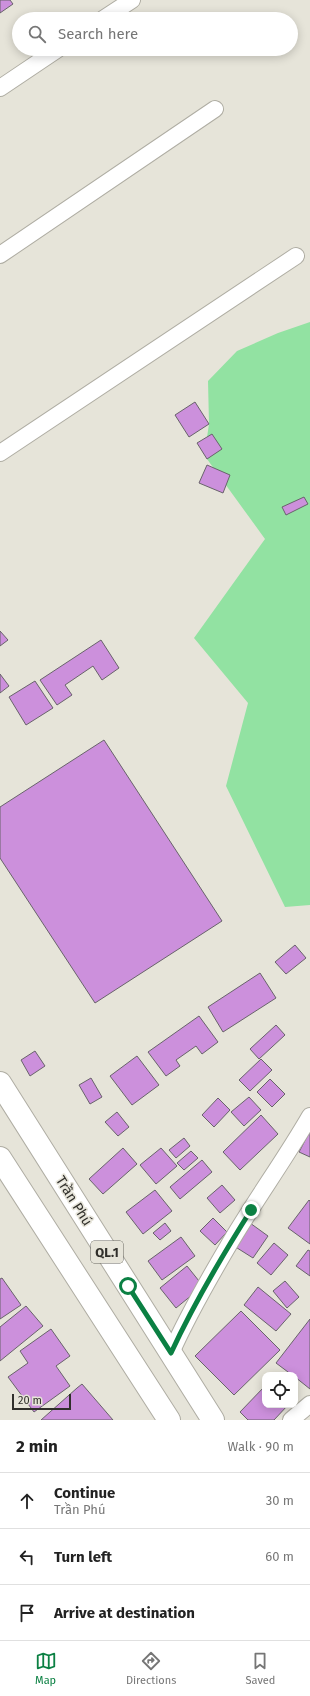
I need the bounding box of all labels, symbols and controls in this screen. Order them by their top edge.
search box [12,12,298,56]
icon: search [26,23,48,45]
text: Search here [58,25,138,43]
street label: Trần Phú [52,1172,97,1229]
route end [242,1201,260,1219]
road number: QL.1 [91,1241,123,1263]
route start [119,1277,137,1295]
map controls [262,1372,298,1408]
button: locate [262,1372,298,1408]
scale bar [12,1392,71,1411]
text: 20 m [18,1394,42,1407]
text: 2 min [16,1436,58,1457]
text: Walk · 90 m [228,1439,294,1454]
text: Continue [54,1484,115,1502]
icon: ahead [16,1490,38,1512]
text: 30 m [266,1493,294,1508]
text: Trần Phú [54,1502,106,1517]
icon: left [16,1546,38,1568]
text: Turn left [54,1548,112,1566]
text: 60 m [265,1549,294,1564]
icon: arrive [16,1602,38,1624]
text: Arrive at destination [54,1604,195,1622]
tab: Map [35,1650,57,1687]
tab: Directions [126,1650,176,1687]
tab: Saved [246,1650,275,1687]

